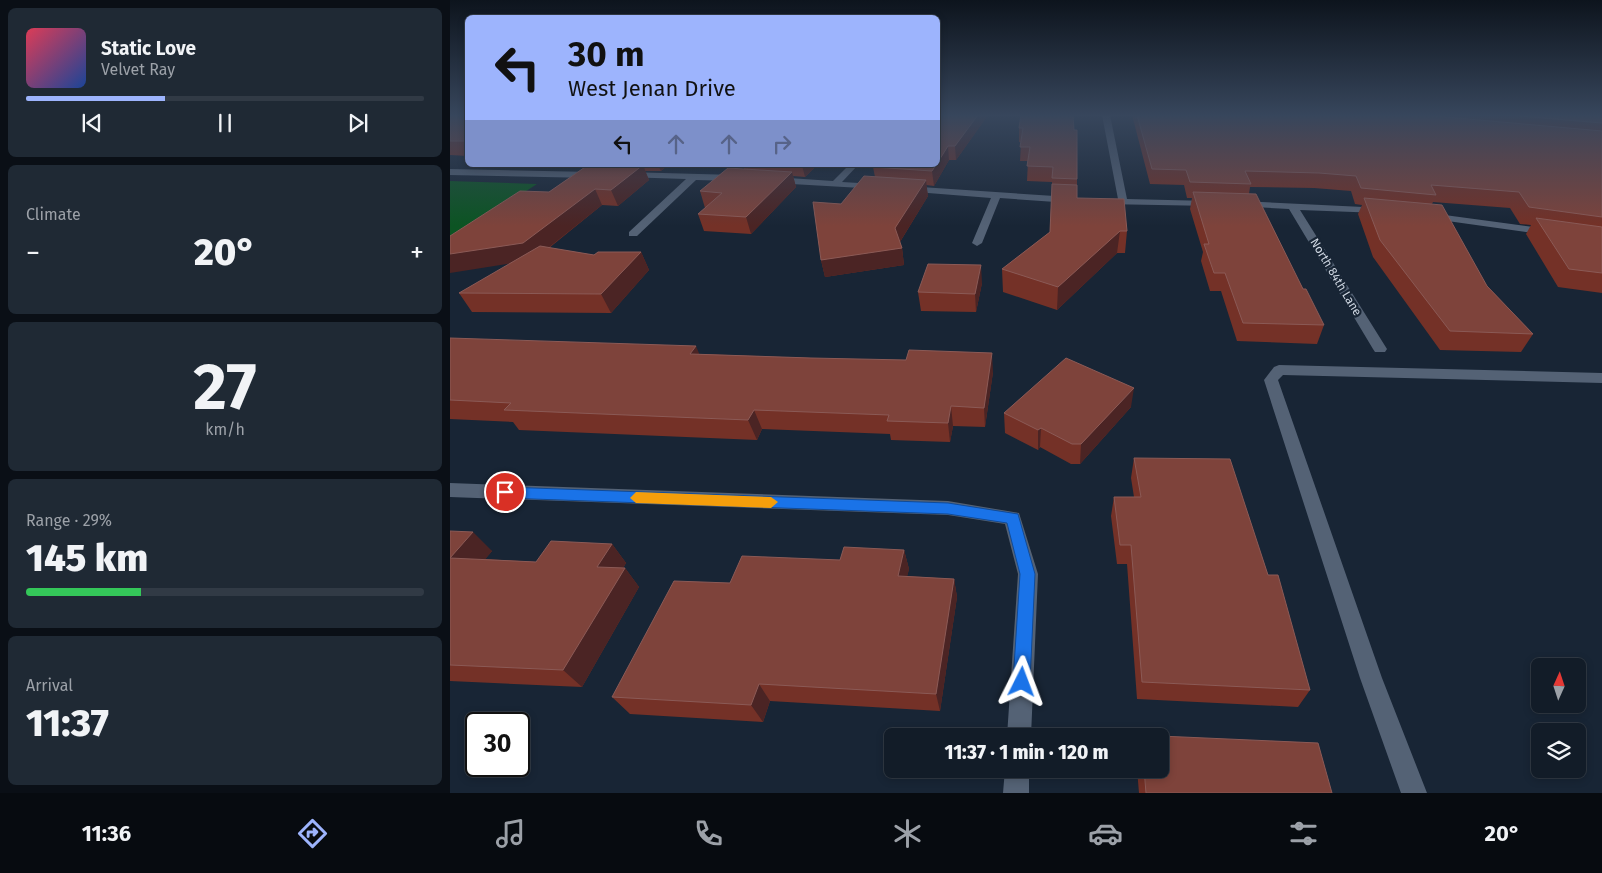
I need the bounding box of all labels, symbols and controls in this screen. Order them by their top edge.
text: 30 m [568,33,645,75]
icon: left [485,35,550,100]
text: Static Love [101,37,196,60]
text: Velvet Ray [101,60,175,79]
text: West Jenan Drive [568,75,736,102]
icon: previous [78,109,106,137]
icon: pause [211,109,239,137]
icon: next [344,109,372,137]
icon: left [609,130,637,158]
icon: ahead [662,130,690,158]
icon: ahead [715,130,743,158]
icon: right [768,130,796,158]
text: Climate [26,205,81,224]
text: 20° [194,229,256,275]
text: − [26,236,40,269]
text: + [410,236,424,269]
street label: North 84th Lane [1307,236,1365,318]
text: 27 [193,348,257,426]
text: km/h [205,420,245,439]
pin [484,471,526,513]
icon: arrive [491,478,519,506]
text: Range · 29% [26,511,112,530]
text: 145 km [26,535,148,581]
position arrow [995,655,1047,707]
north arrow [1531,658,1586,712]
map controls [1531,658,1586,778]
text: Arrival [26,676,73,695]
text: 11:37 [26,700,109,746]
speed limit sign: 30 [465,712,530,777]
button: layers [1531,723,1586,778]
text: 11:37 · 1 min · 120 m [945,741,1109,764]
icon: directions [295,816,330,851]
icon: music [493,816,528,851]
icon: phone [691,816,726,851]
icon: climate [890,816,925,851]
icon: car [1088,816,1123,851]
icon: filters [1286,816,1321,851]
text: 11:36 [82,820,131,847]
text: 20° [1485,820,1520,847]

